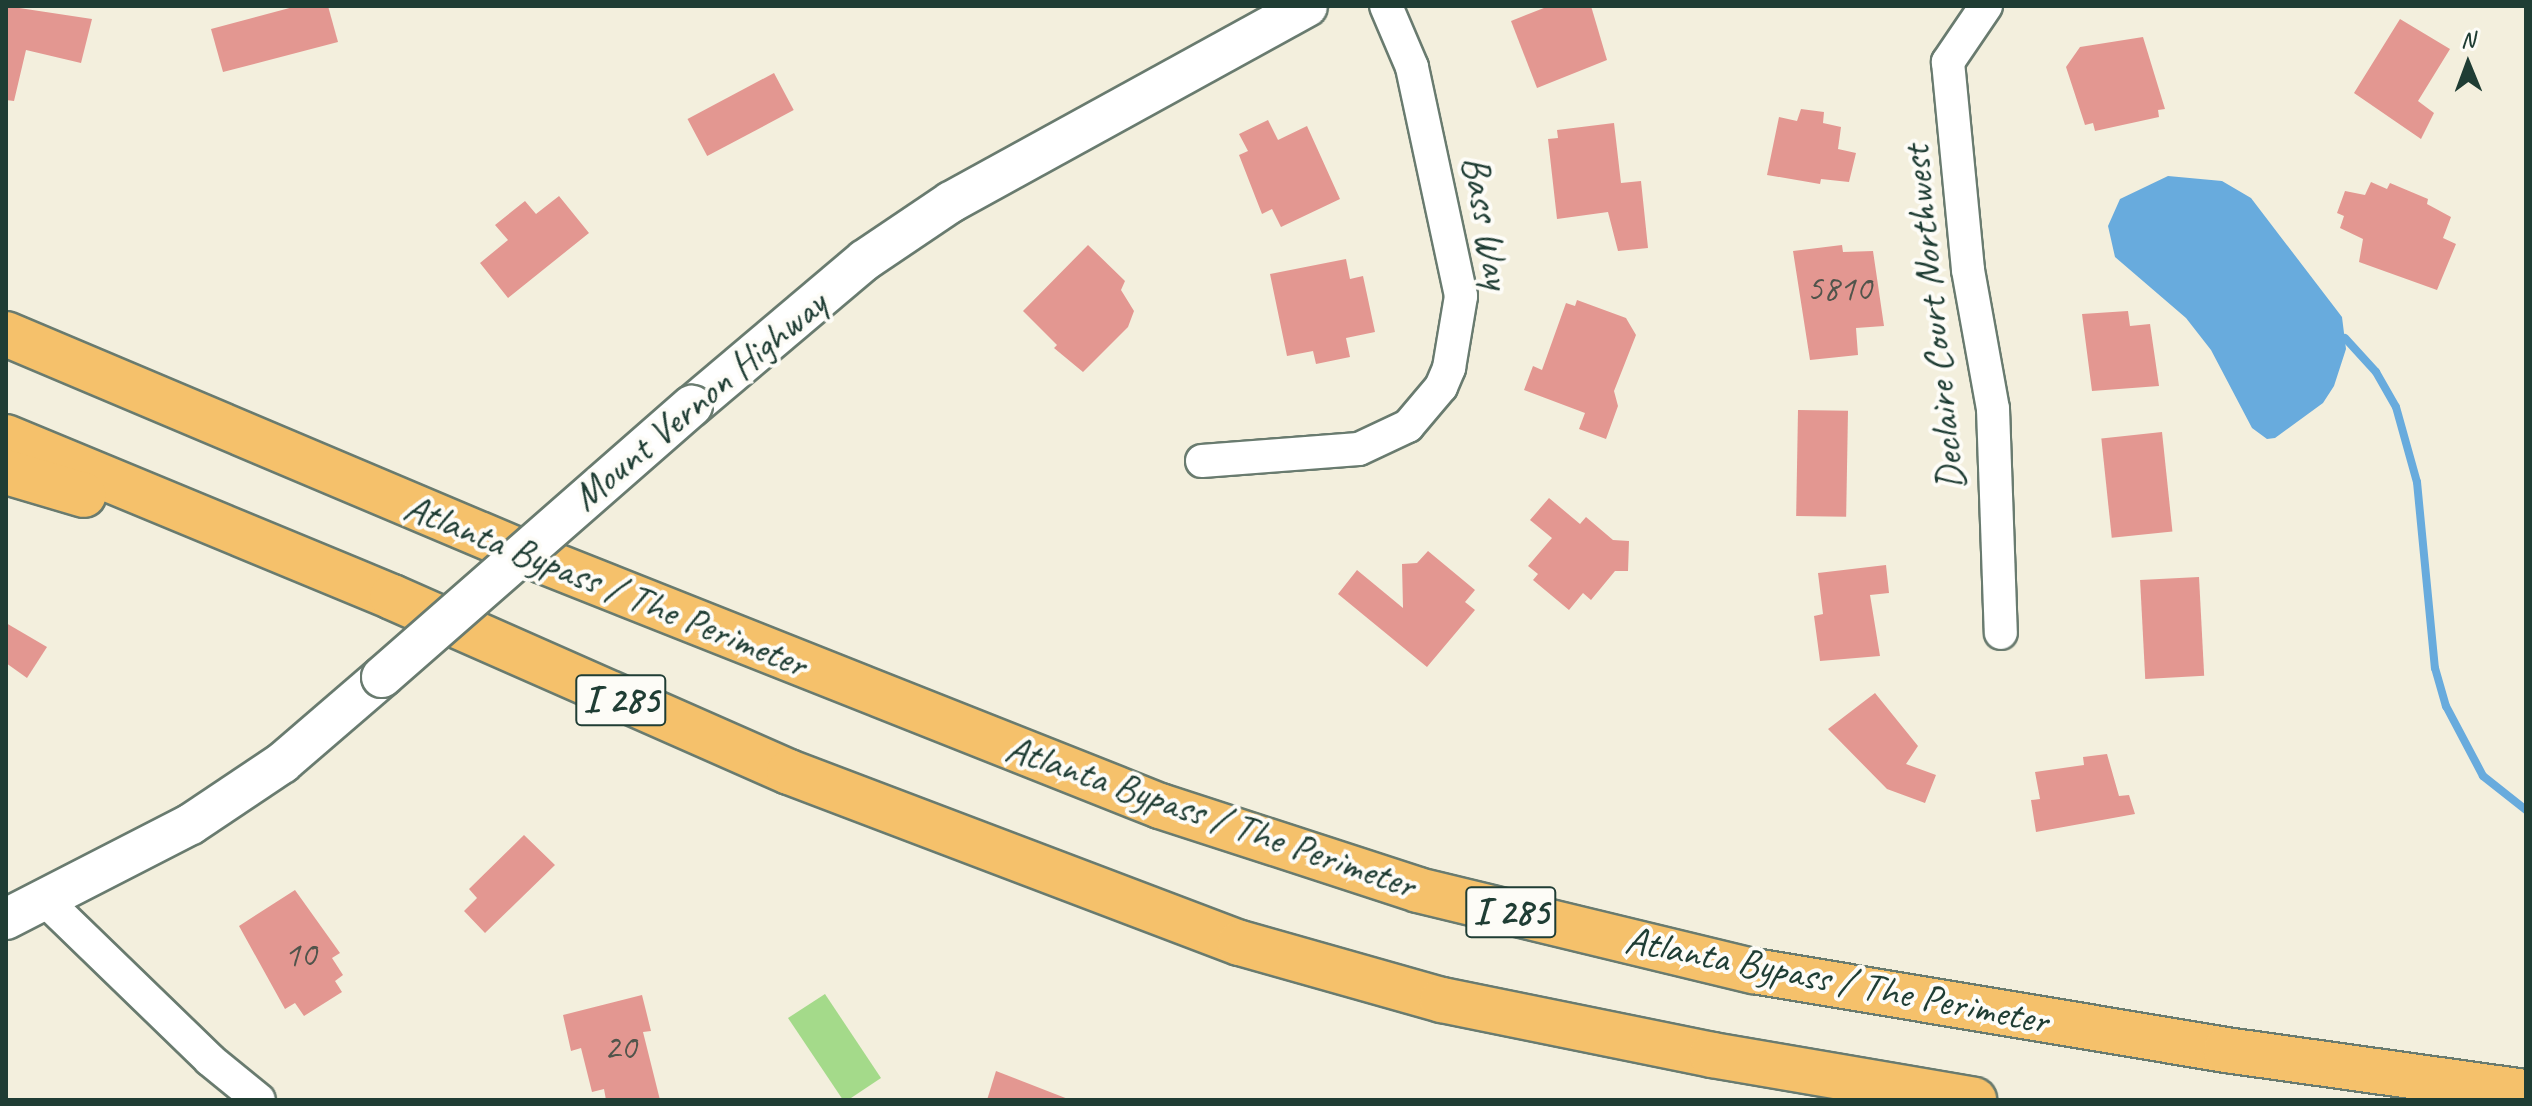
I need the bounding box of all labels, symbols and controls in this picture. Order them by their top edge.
north arrow [2428,24,2508,104]
text: N [2461,26,2475,54]
street label: Declaire Court Northwest [1891,143,1975,493]
street label: Bass Way [1452,152,1522,292]
house number: 5810 [1807,267,1871,311]
street label: Mount Vernon Highway [562,280,836,520]
street label: Atlanta Bypass / The Perimeter [396,482,816,688]
road number: I 285 [575,666,667,734]
street label: Atlanta Bypass / The Perimeter [999,723,1423,909]
road number: I 285 [1465,878,1557,946]
street label: Atlanta Bypass / The Perimeter [1620,915,2054,1045]
house number: 10 [284,933,316,977]
house number: 20 [604,1026,636,1070]

